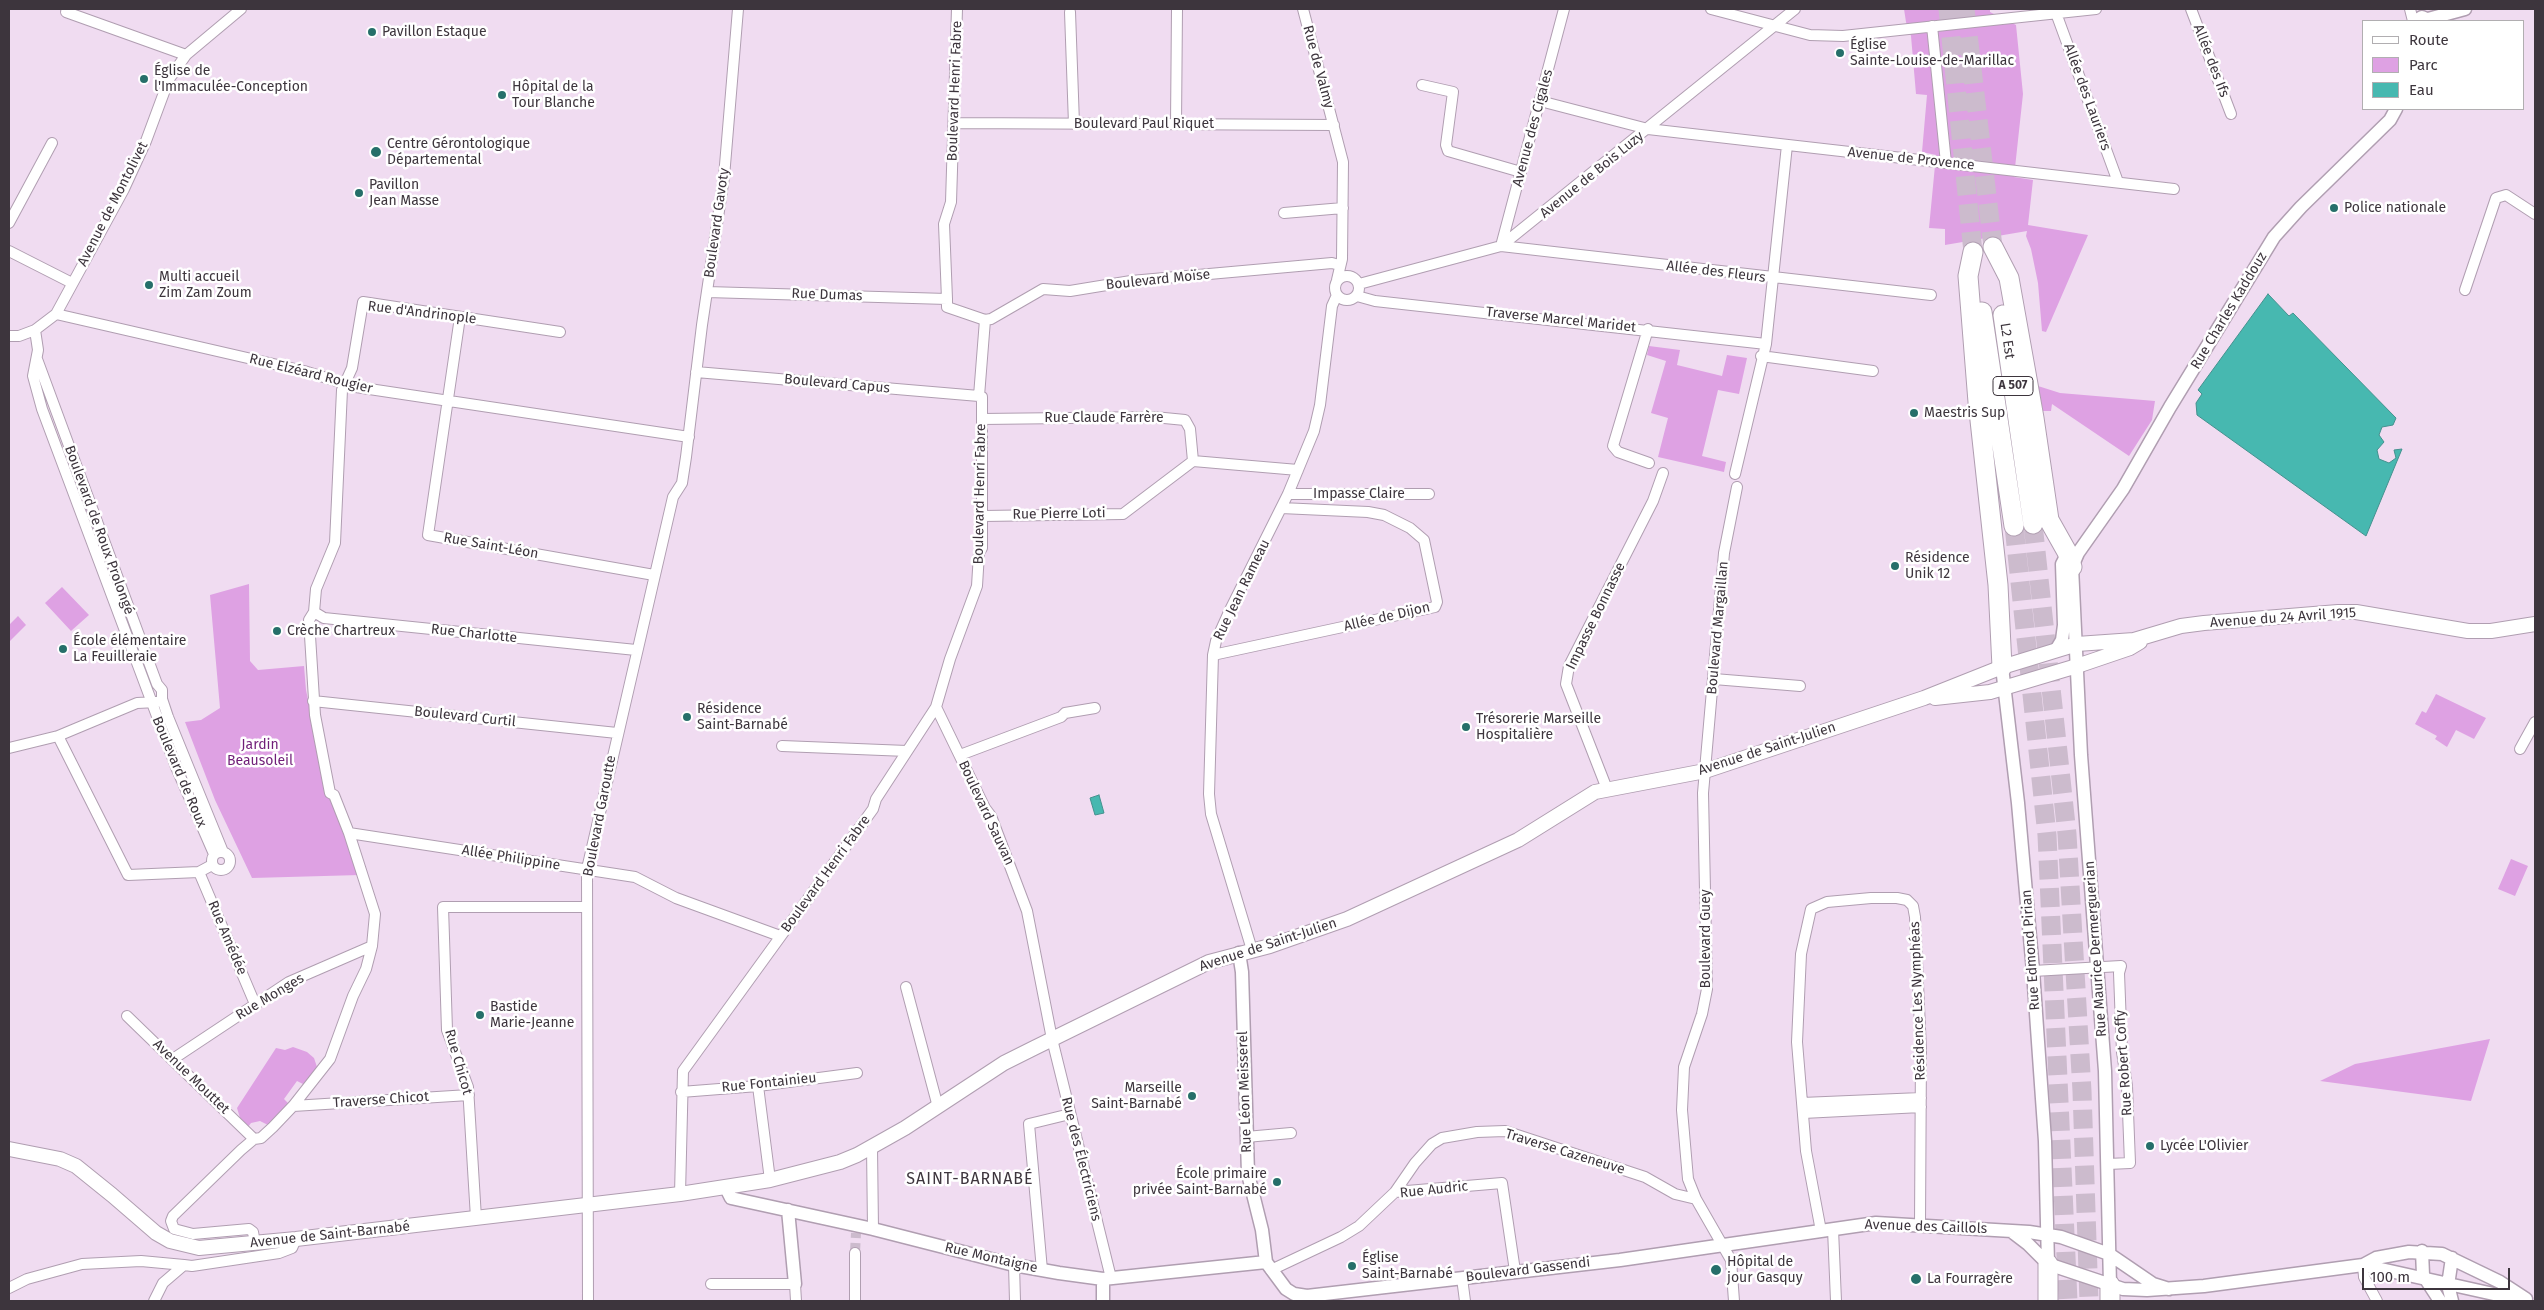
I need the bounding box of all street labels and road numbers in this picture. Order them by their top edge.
street label: Boulevard Henri Fabre [944,20,966,162]
street label: Allée des Ifs [2189,22,2233,100]
street label: Rue de Valmy [1299,24,1337,110]
street label: Allée des Lauriers [2060,41,2114,153]
street label: Avenue des Cigales [1509,67,1557,189]
street label: Boulevard Paul Riquet [1074,116,1214,132]
street label: Avenue de Bois Luzy [1537,128,1647,222]
street label: Avenue de Montolivet [74,139,152,269]
street label: Avenue de Provence [1847,144,1975,174]
street label: Boulevard Gavoty [701,167,733,279]
street label: Rue Charles Kaddouz [2187,249,2271,373]
street label: Allée des Fleurs [1666,258,1766,286]
street label: Boulevard Moïse [1105,266,1211,294]
street label: Rue Dumas [791,285,863,305]
street label: Rue d'Andrinople [367,298,477,328]
street label: Traverse Marcel Maridet [1485,304,1637,336]
street label: L2 Est [1996,322,2018,360]
street label: Rue Elzéard Rougier [248,351,374,397]
street label: Boulevard Capus [783,371,891,397]
road number: A 507 [1993,376,2033,396]
street label: Rue Claude Farrère [1044,410,1164,426]
street label: Boulevard Henri Fabre [970,423,990,565]
street label: Boulevard de Roux Prolongé [61,443,137,617]
street label: Impasse Claire [1313,486,1405,502]
street label: Rue Pierre Loti [1012,505,1106,523]
street label: Rue Saint-Léon [442,529,540,563]
street label: Rue Jean Rameau [1210,537,1274,643]
street label: Impasse Bonnasse [1563,560,1629,672]
street label: Boulevard Margaillan [1704,561,1732,695]
street label: Allée de Dijon [1342,599,1432,635]
street label: Avenue du 24 Avril 1915 [2209,605,2357,631]
street label: Rue Charlotte [430,621,518,647]
street label: Boulevard Curtil [413,703,517,731]
street label: Boulevard de Roux [148,714,210,830]
street label: Avenue de Saint-Julien [1696,719,1838,779]
street label: Boulevard Garoutte [580,754,620,878]
street label: Boulevard Sauvan [954,758,1018,868]
street label: Boulevard Henri Fabre [778,812,874,936]
street label: Allée Philippine [461,842,561,874]
street label: Rue Maurice Dermerguerian [2081,860,2111,1038]
street label: Boulevard Guey [1698,889,1714,989]
street label: Rue Edmond Pirian [2018,889,2044,1011]
street label: Rue Amédée [204,898,250,978]
street label: Avenue de Saint-Julien [1197,915,1339,975]
street label: Résidence Les Nymphéas [1907,921,1929,1081]
street label: Rue Monges [233,970,307,1024]
street label: Rue Robert Coffy [2112,1009,2136,1117]
street label: Rue Chicot [441,1027,475,1097]
street label: Rue Léon Meisserel [1234,1031,1256,1153]
street label: Avenue Mouttet [149,1036,233,1118]
street label: Rue Fontainieu [721,1070,817,1096]
street label: Traverse Chicot [332,1088,430,1112]
street label: Rue des Électriciens [1057,1095,1105,1223]
street label: Traverse Cazeneuve [1503,1126,1627,1178]
street label: Rue Audric [1399,1178,1469,1202]
street label: Avenue des Caillols [1864,1216,1988,1238]
street label: Avenue de Saint-Barnabé [249,1218,411,1252]
street label: Rue Montaigne [943,1239,1039,1277]
street label: Boulevard Gassendi [1465,1254,1591,1286]

